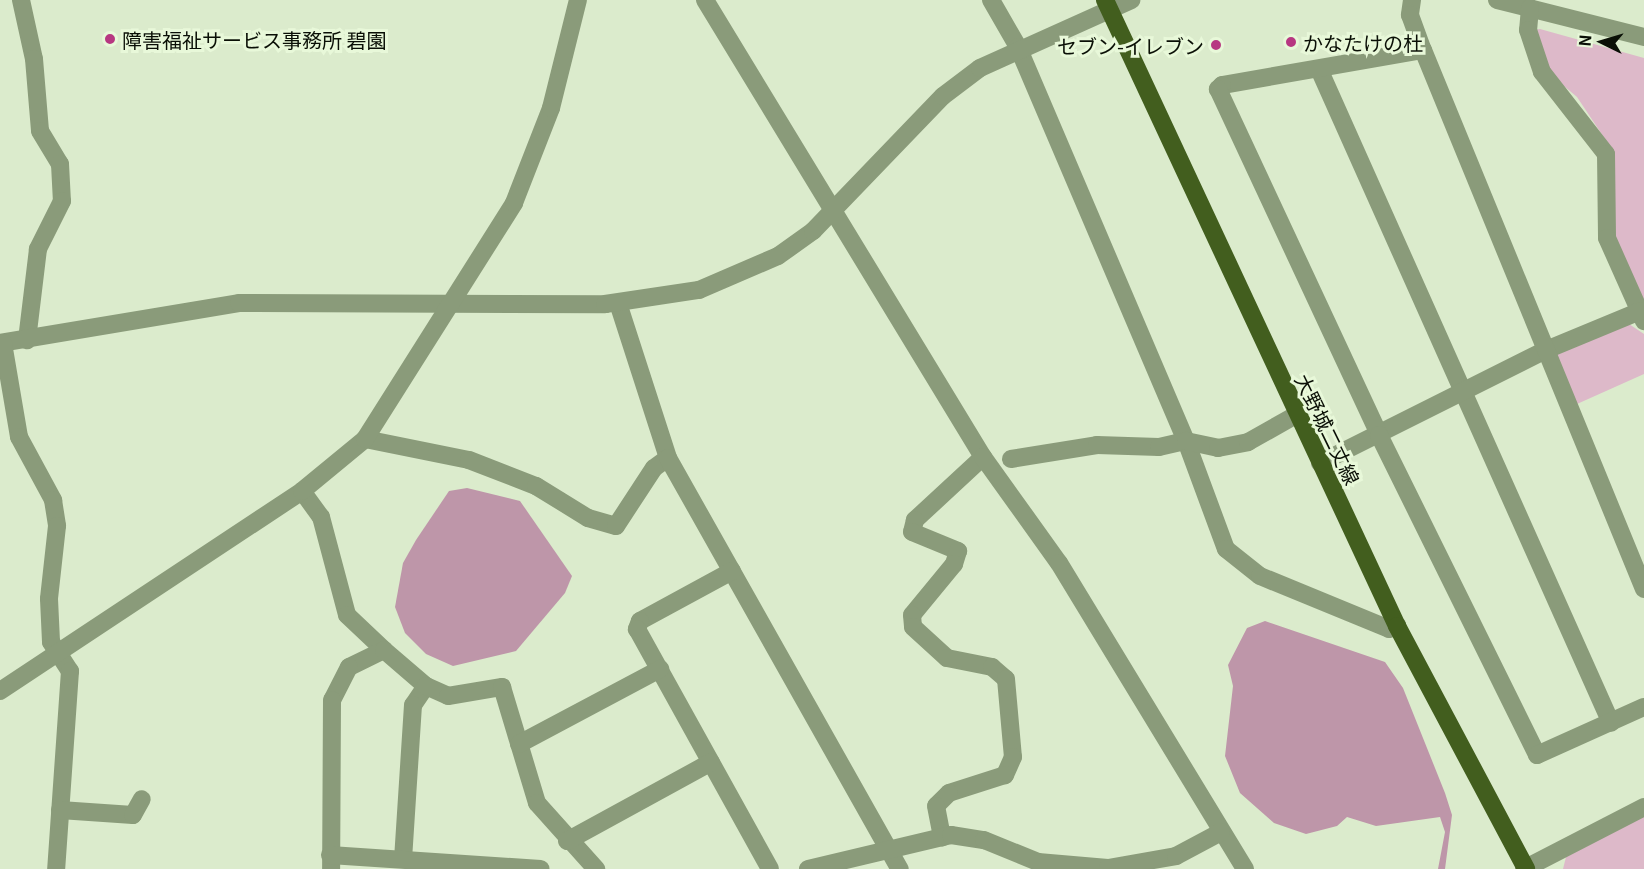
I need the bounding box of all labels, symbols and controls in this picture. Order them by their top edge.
north arrow [1572,12,1632,72]
place label: 障害福祉サービス事務所 碧園 [122,27,386,51]
place label: かなたけの杜 [1303,30,1423,54]
marker: 障害福祉サービス事務所 碧園 [103,32,117,46]
place label: セブン-イレブン [1057,33,1204,57]
text: N [1572,33,1597,47]
marker: かなたけの杜 [1284,35,1298,49]
marker: セブン-イレブン [1209,38,1223,52]
street label: 大野城二丈線 [1291,370,1365,488]

